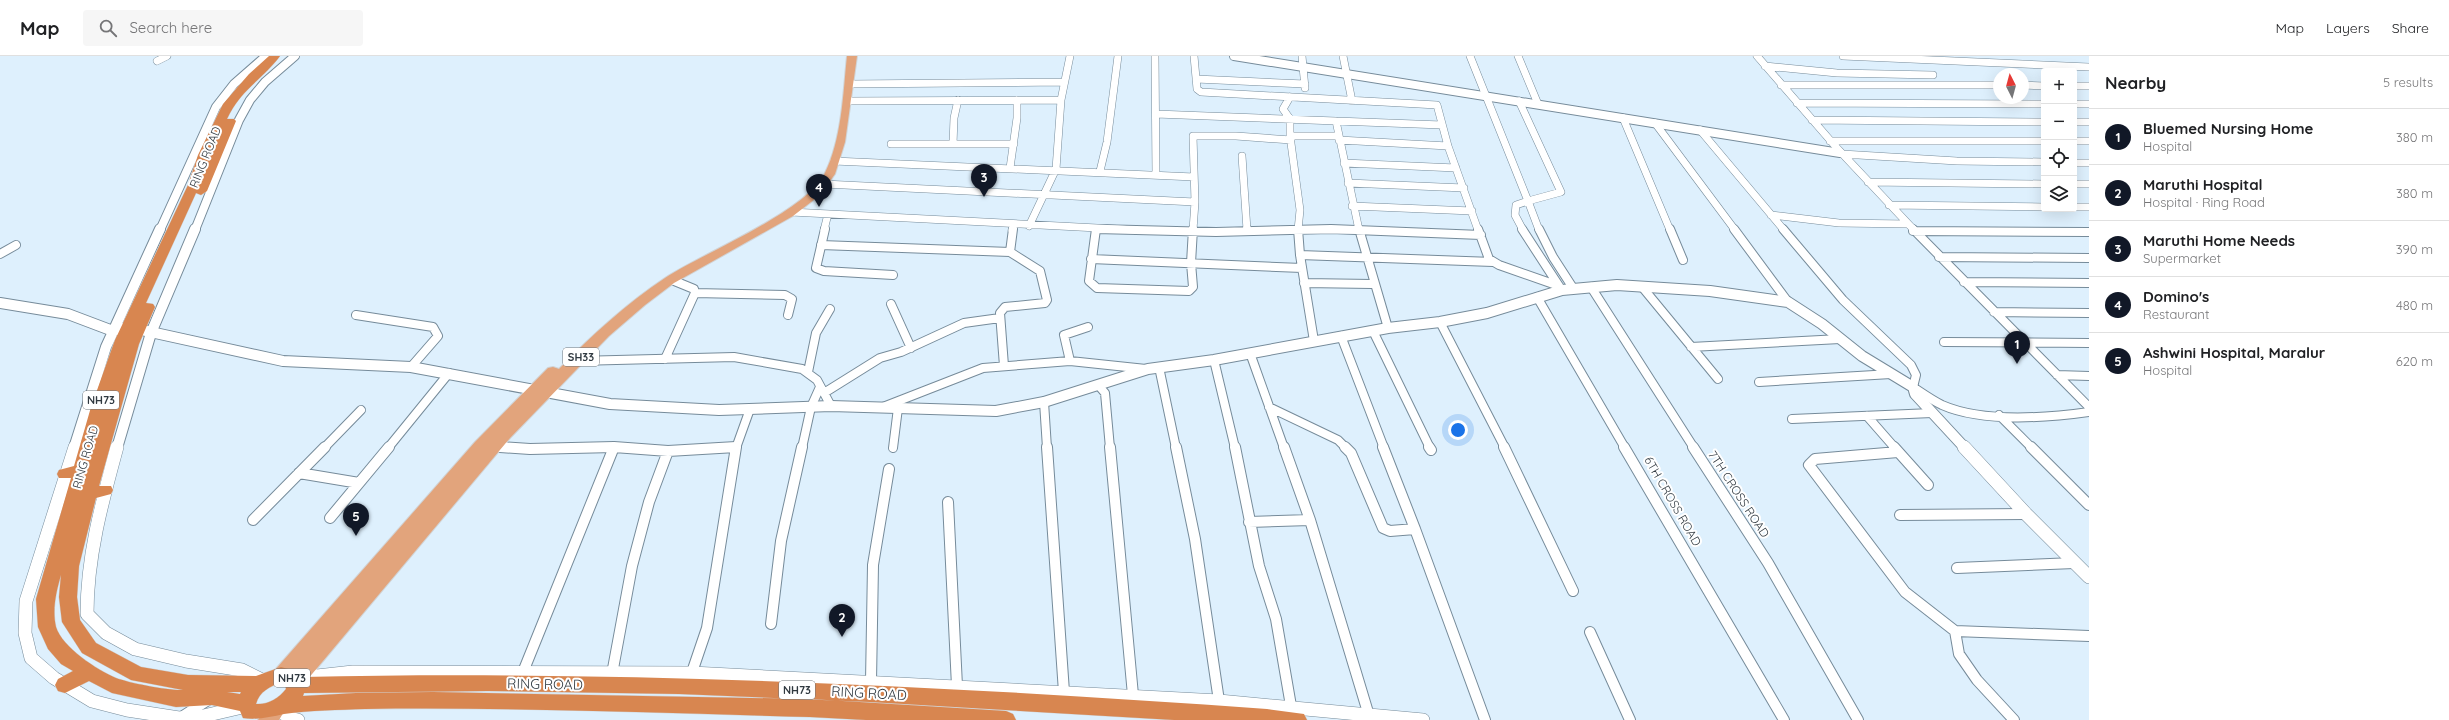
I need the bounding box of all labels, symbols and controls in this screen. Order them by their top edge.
search box [83,10,363,46]
text: Map [20,16,59,40]
icon: search [97,17,119,39]
text: Search here [129,18,212,37]
text: Map [2275,19,2304,37]
text: Layers [2326,19,2370,37]
text: Share [2392,19,2429,37]
north arrow [1993,68,2029,104]
map controls [2041,68,2077,212]
button: + [2041,68,2077,104]
text: Nearby [2105,72,2166,93]
text: 5 results [2383,74,2433,90]
button: − [2041,104,2077,140]
text: Bluemed Nursing Home [2143,119,2313,138]
street label: RING ROAD [186,124,224,190]
text: 1 [2115,129,2121,145]
text: 380 m [2396,129,2433,145]
text: Hospital [2143,138,2192,154]
button: locate [2041,140,2077,176]
pin: 3 [971,164,997,197]
pin: 4 [806,174,832,207]
text: Maruthi Hospital [2143,175,2263,194]
button: layers [2041,176,2077,212]
text: 2 [2114,185,2122,201]
text: 380 m [2396,185,2433,201]
text: Hospital · Ring Road [2143,194,2265,210]
text: Maruthi Home Needs [2143,231,2295,250]
text: 3 [2115,241,2121,257]
text: 390 m [2396,241,2433,257]
text: Supermarket [2143,250,2221,266]
text: Domino's [2143,287,2209,306]
text: 4 [2114,297,2122,313]
text: 480 m [2396,297,2433,313]
text: Restaurant [2143,306,2209,322]
pin: 1 [2004,331,2030,364]
text: Ashwini Hospital, Maralur [2143,343,2325,362]
road number: SH33 [563,348,599,366]
text: 5 [2114,353,2122,369]
text: 620 m [2396,353,2433,369]
text: Hospital [2143,362,2192,378]
road number: NH73 [83,391,119,409]
your location [1448,420,1468,440]
street label: RING ROAD [69,423,101,490]
street label: 7TH CROSS ROAD [1705,448,1773,541]
street label: 6TH CROSS ROAD [1641,454,1705,549]
pin: 5 [343,503,369,536]
pin: 2 [829,604,855,637]
road number: NH73 [274,669,310,687]
street label: RING ROAD [507,674,583,694]
road number: NH73 [779,681,815,699]
street label: RING ROAD [831,682,907,704]

